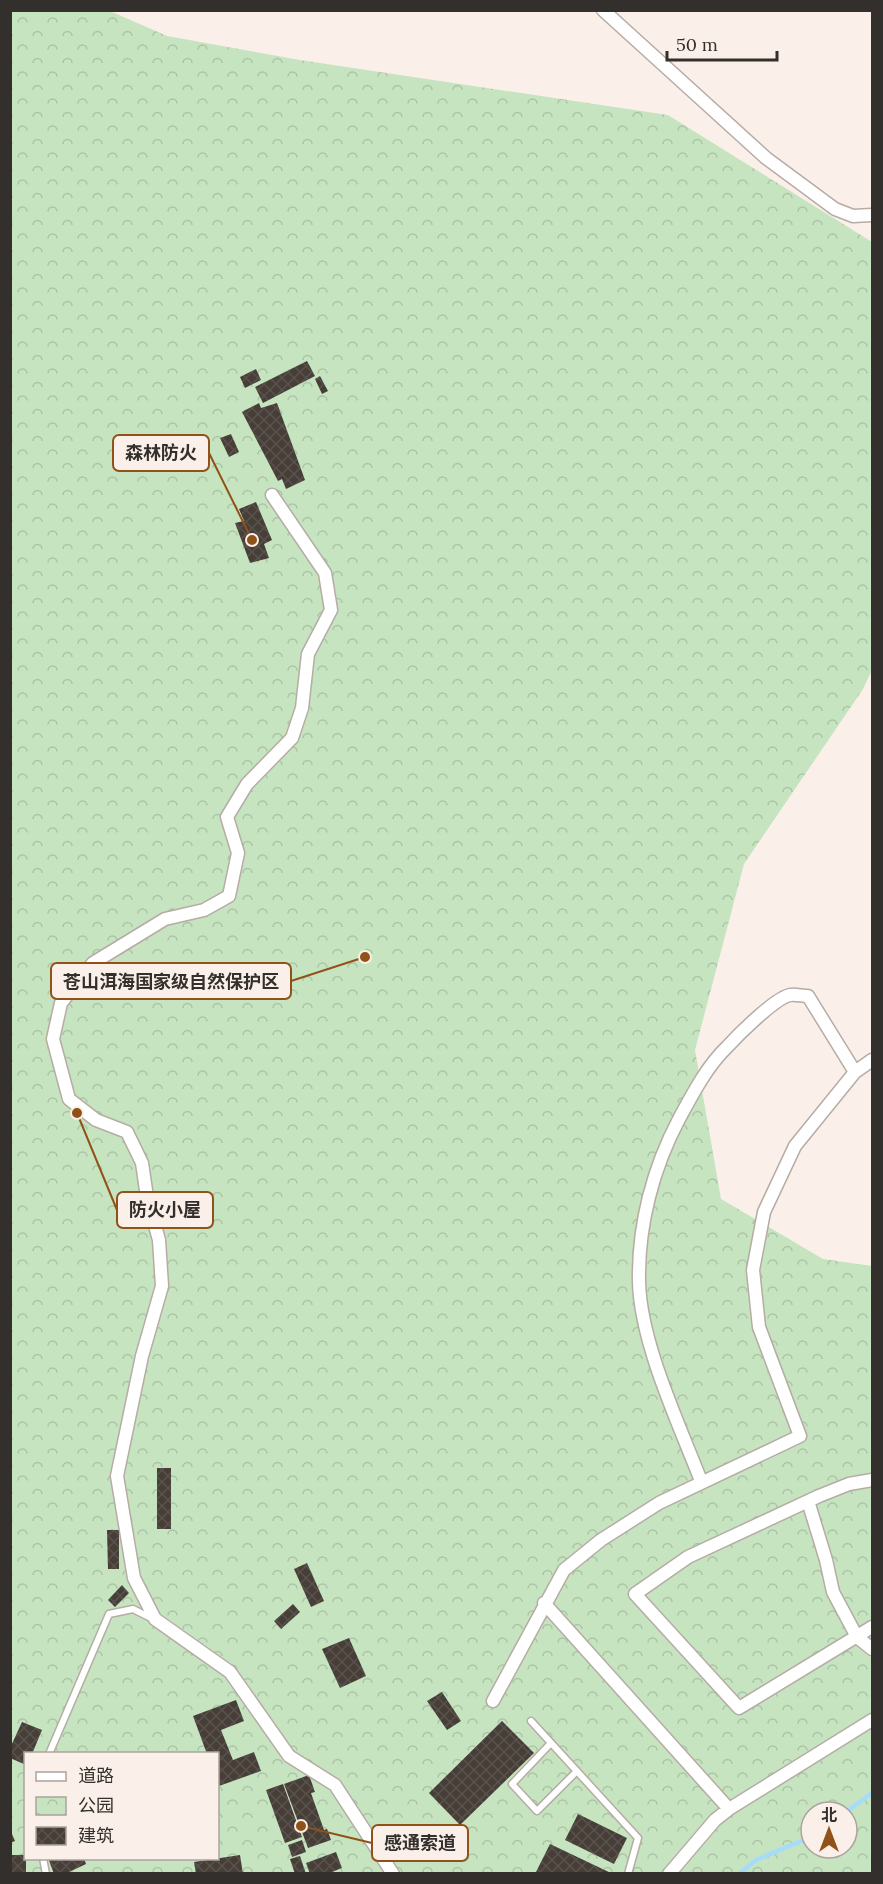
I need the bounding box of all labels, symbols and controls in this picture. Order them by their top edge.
scale bar [667,24,776,62]
text: 50 m [676,33,718,56]
callout: 森林防火 [113,435,209,471]
text: 森林防火 [125,441,197,464]
callout: 苍山洱海国家级自然保护区 [51,963,291,999]
text: 苍山洱海国家级自然保护区 [63,970,279,993]
callout: 防火小屋 [117,1192,213,1228]
text: 防火小屋 [129,1198,201,1221]
legend [24,1752,219,1860]
text: 道路 [78,1764,114,1787]
text: 公园 [78,1794,114,1817]
north arrow [799,1800,859,1860]
text: 北 [821,1805,837,1825]
text: 建筑 [78,1824,114,1847]
callout: 感通索道 [372,1825,468,1861]
text: 感通索道 [384,1831,456,1854]

